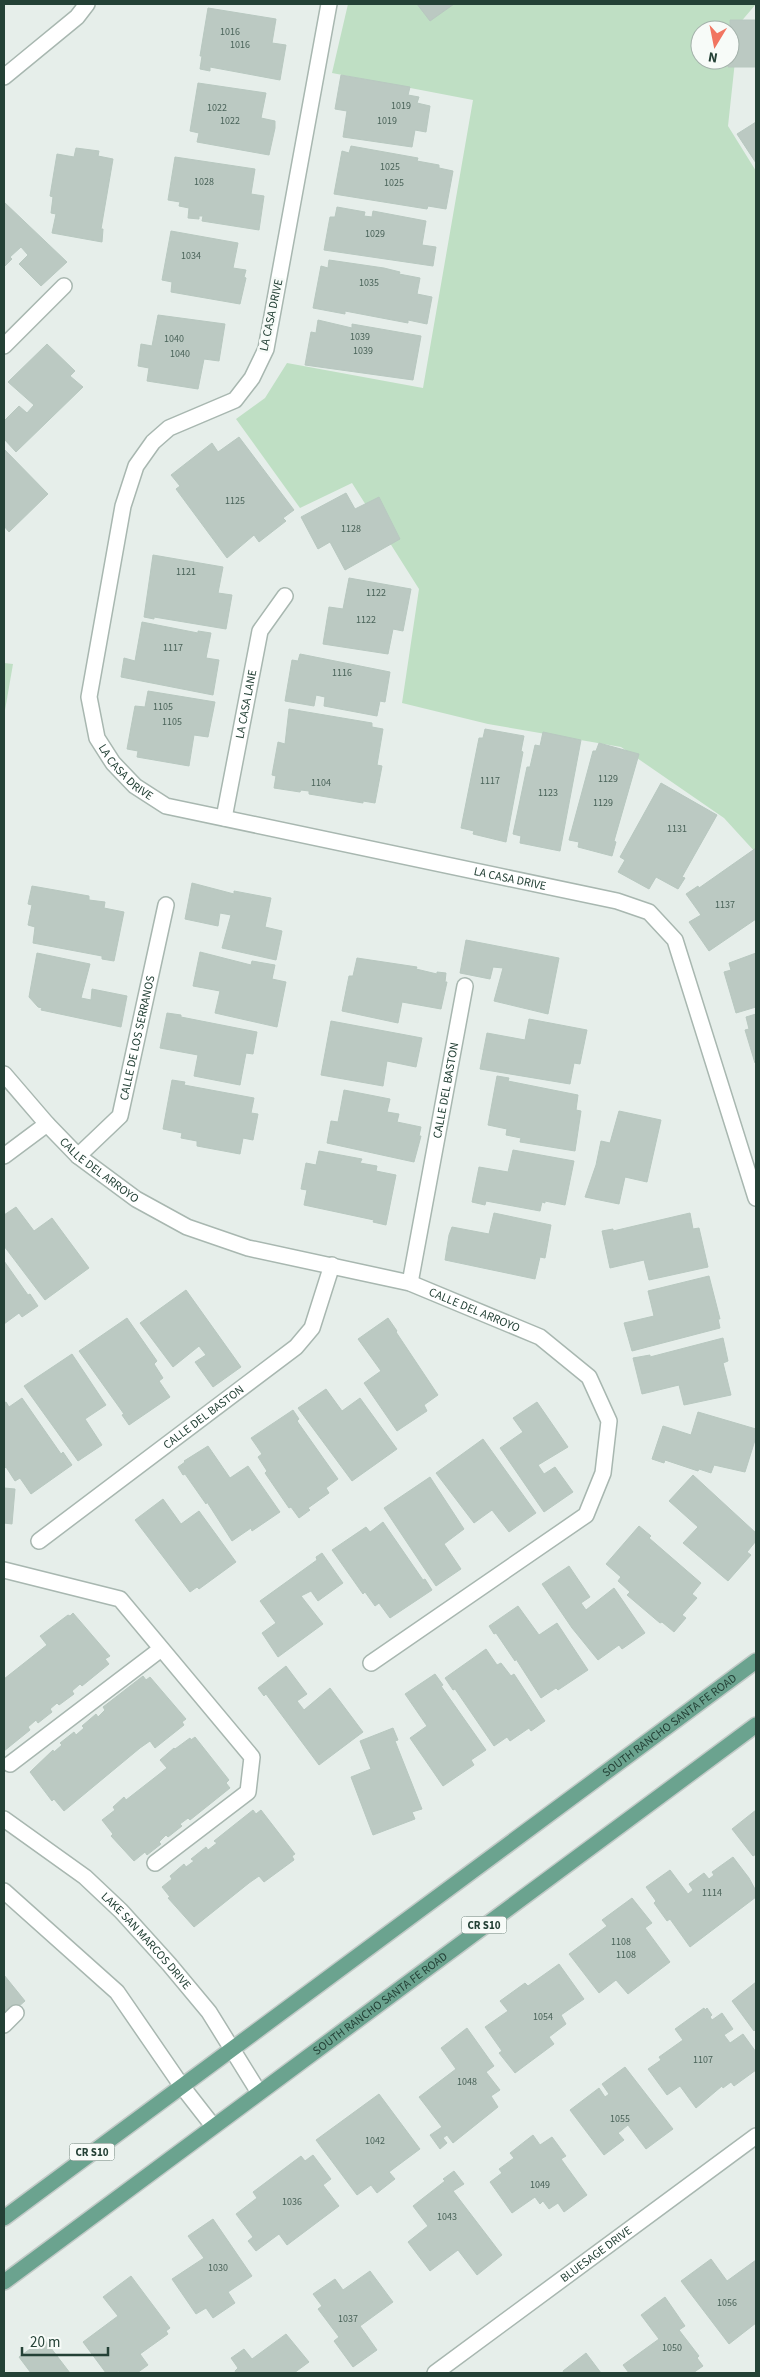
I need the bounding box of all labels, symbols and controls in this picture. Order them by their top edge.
north arrow [690,20,740,70]
house number: 1016 [220,25,240,39]
house number: 1016 [230,38,250,52]
text: N [707,46,719,67]
house number: 1019 [391,99,411,113]
house number: 1022 [207,101,227,115]
house number: 1022 [220,114,240,128]
house number: 1019 [377,114,397,128]
house number: 1025 [380,160,400,174]
house number: 1028 [194,175,214,189]
house number: 1025 [384,176,404,190]
house number: 1029 [365,227,385,241]
house number: 1034 [181,249,201,263]
house number: 1035 [359,276,379,290]
street label: LA CASA DRIVE [256,277,287,353]
house number: 1039 [350,330,370,344]
house number: 1040 [164,332,184,346]
house number: 1039 [353,344,373,358]
house number: 1040 [170,347,190,361]
house number: 1125 [225,494,245,508]
house number: 1128 [341,522,361,536]
house number: 1121 [176,565,196,579]
house number: 1122 [366,586,386,600]
house number: 1122 [356,613,376,627]
house number: 1117 [163,641,183,655]
house number: 1116 [332,666,352,680]
street label: LA CASA LANE [231,668,261,740]
house number: 1105 [153,700,173,714]
house number: 1105 [162,715,182,729]
street label: LA CASA DRIVE [94,741,156,805]
house number: 1129 [598,772,618,786]
house number: 1117 [480,774,500,788]
house number: 1104 [311,776,331,790]
house number: 1123 [538,786,558,800]
house number: 1129 [593,796,613,810]
house number: 1131 [667,822,687,836]
street label: LA CASA DRIVE [472,863,548,895]
house number: 1137 [715,898,735,912]
street label: CALLE DE LOS SERRANOS [116,974,159,1102]
street label: CALLE DEL BASTON [429,1041,463,1140]
street label: CALLE DEL ARROYO [55,1134,142,1207]
street label: CALLE DEL ARROYO [426,1284,523,1337]
street label: CALLE DEL BASTON [160,1381,248,1453]
street label: SOUTH RANCHO SANTA FE ROAD [599,1670,741,1781]
house number: 1114 [702,1886,722,1900]
street label: LAKE SAN MARCOS DRIVE [97,1888,195,1993]
road number: CR S10 [462,1916,506,1934]
house number: 1108 [611,1935,631,1949]
street label: SOUTH RANCHO SANTA FE ROAD [309,1948,451,2059]
house number: 1108 [616,1948,636,1962]
house number: 1054 [533,2010,553,2024]
house number: 1107 [693,2053,713,2067]
house number: 1048 [457,2075,477,2089]
house number: 1055 [610,2112,630,2126]
house number: 1042 [365,2134,385,2148]
road number: CR S10 [70,2144,114,2160]
house number: 1049 [530,2178,550,2192]
house number: 1036 [282,2195,302,2209]
house number: 1043 [437,2210,457,2224]
street label: BLUESAGE DRIVE [557,2222,636,2287]
house number: 1030 [208,2261,228,2275]
house number: 1056 [717,2296,737,2310]
house number: 1037 [338,2312,358,2326]
scale bar [22,2324,109,2356]
text: 20 m [30,2332,60,2353]
house number: 1050 [662,2341,682,2355]

